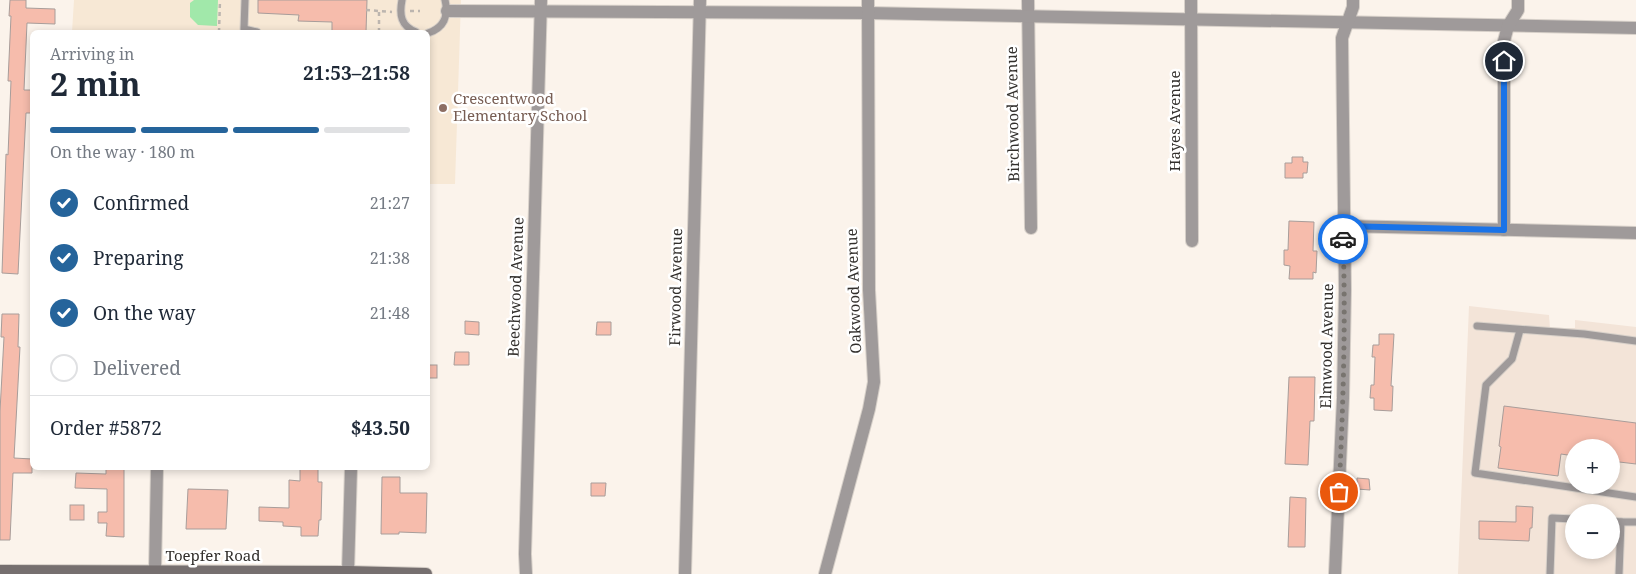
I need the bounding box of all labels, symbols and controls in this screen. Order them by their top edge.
pin [1483,40,1525,82]
text: Arriving in [50,43,134,65]
street label: Birchwood Avenue [1001,46,1023,182]
icon: home [1490,47,1518,75]
text: 21:53–21:58 [303,60,410,86]
text: 2 min [50,62,141,105]
street label: Hayes Avenue [1164,71,1184,171]
place label: Crescentwood Elementary School [453,88,587,125]
marker: Crescentwood Elementary School [437,102,449,114]
text: On the way · 180 m [50,141,195,163]
icon: check [50,189,78,217]
text: Confirmed [93,190,189,216]
text: 21:27 [370,192,410,214]
courier [1318,214,1368,264]
street label: Beechwood Avenue [503,217,527,357]
icon: car [1329,225,1357,253]
street label: Firwood Avenue [664,228,686,346]
street label: Oakwood Avenue [841,228,865,354]
icon: check [50,244,78,272]
text: Preparing [93,245,183,271]
text: 21:38 [370,247,410,269]
street label: Elmwood Avenue [1315,283,1337,409]
icon: check [50,299,78,327]
text: On the way [93,300,196,326]
text: 21:48 [370,302,410,324]
text: Delivered [93,355,181,381]
text: Order #5872 [50,415,162,441]
text: $43.50 [351,415,410,441]
map controls [1565,439,1620,559]
button: + [1565,439,1620,494]
pin [1318,471,1360,513]
icon: bag [1325,478,1353,506]
button: − [1565,504,1620,559]
street label: Toepfer Road [165,545,261,565]

